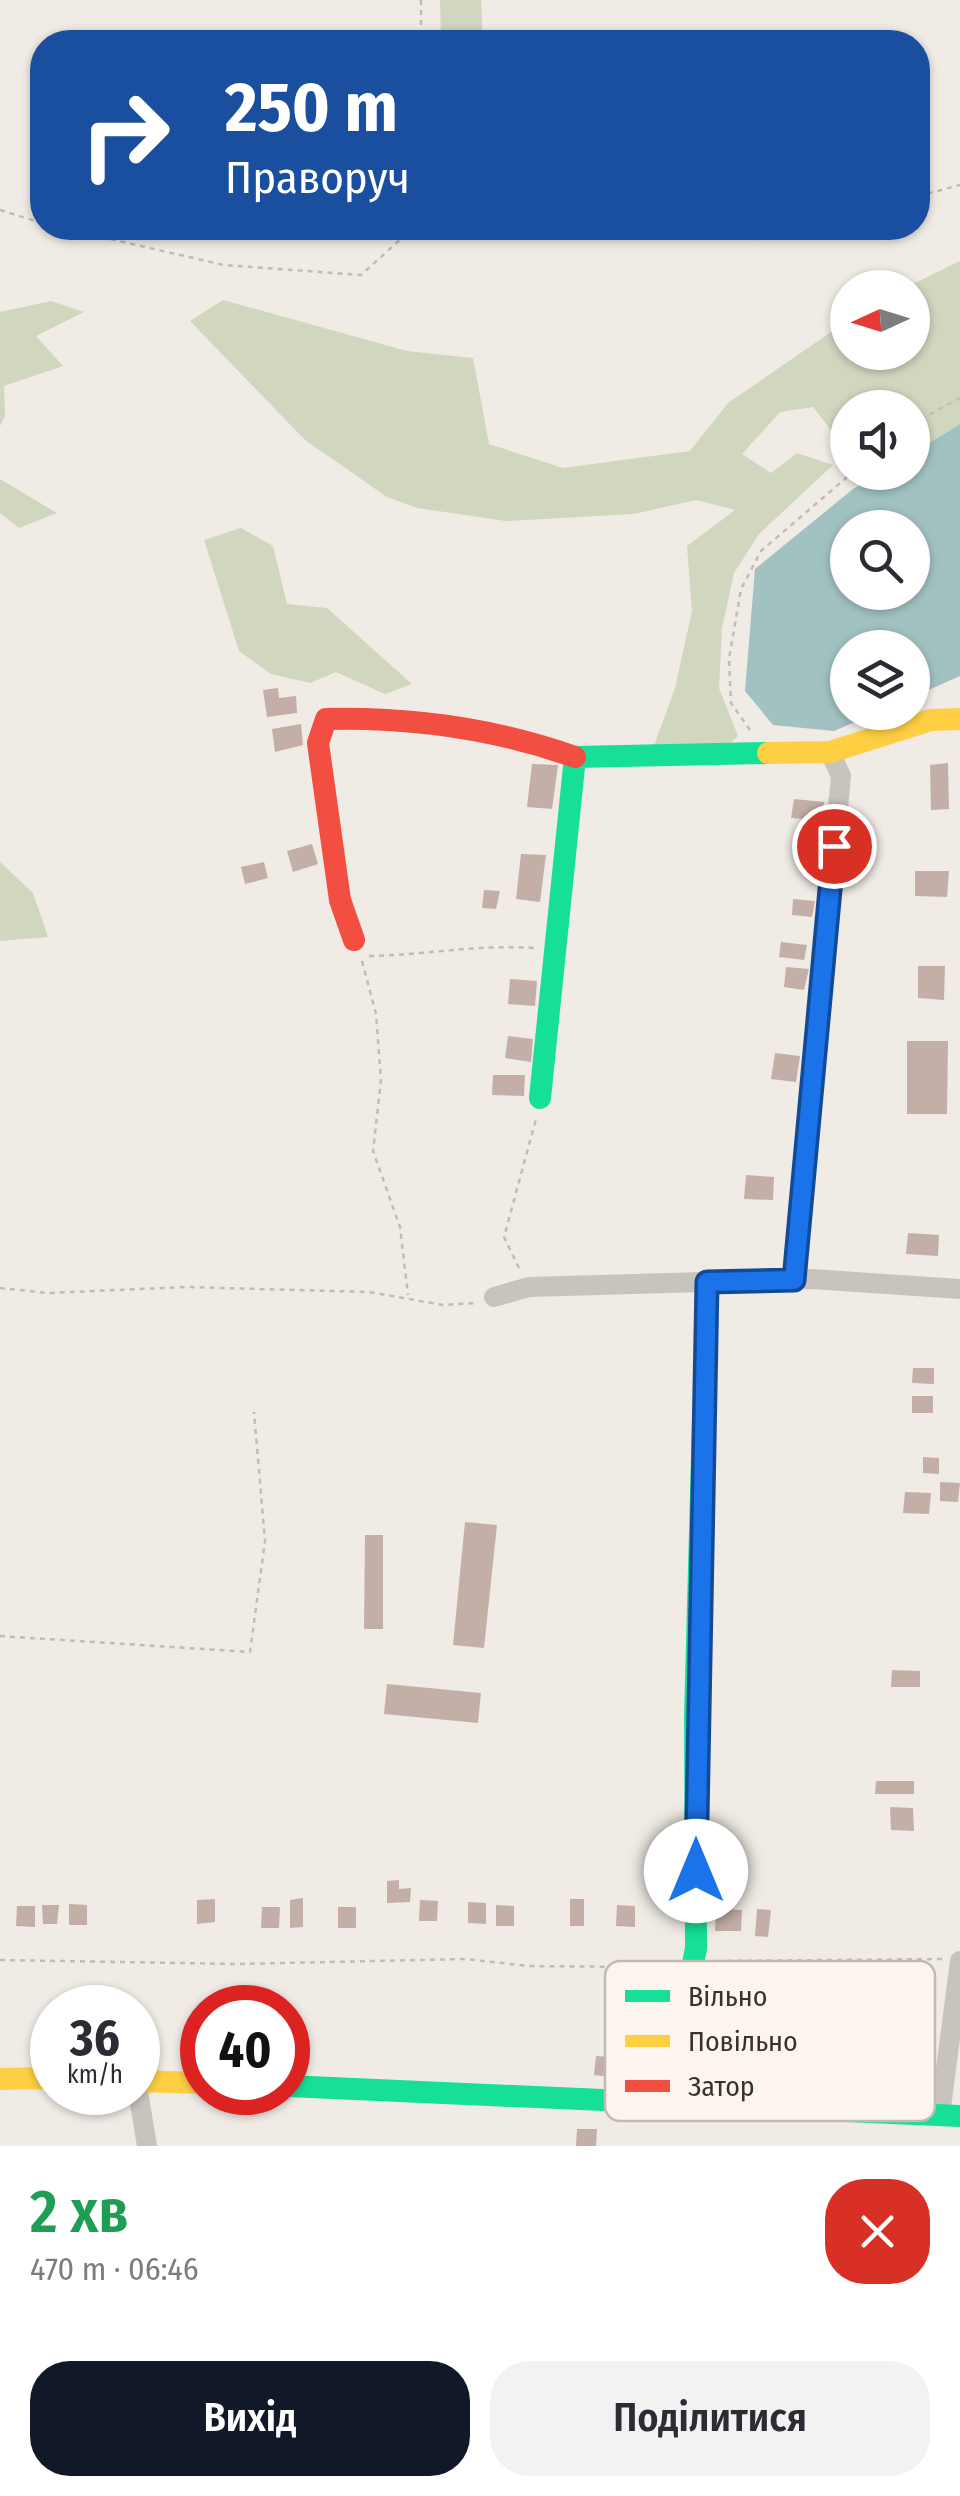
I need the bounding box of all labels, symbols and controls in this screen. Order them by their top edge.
text: 250 m [225,66,398,150]
icon: right [60,70,190,200]
text: Праворуч [225,151,410,205]
north arrow [830,270,930,370]
map controls [830,270,930,730]
button: sound [830,390,930,490]
button: search [830,510,930,610]
button: layers [830,630,930,730]
pin [792,804,877,889]
icon: arrive [807,819,862,874]
position arrow [644,1819,748,1923]
legend [605,1961,935,2121]
text: Вільно [688,1980,767,2013]
speed limit sign: 40 [180,1985,310,2115]
text: 36 [70,2008,120,2068]
text: Повільно [688,2025,798,2058]
text: km/h [67,2060,123,2090]
text: Затор [688,2070,755,2103]
text: 2 хв [30,2176,129,2248]
button: close [825,2179,930,2284]
text: 470 m · 06:46 [30,2250,199,2288]
button: Вихід [30,2361,470,2476]
button: Поділитися [490,2361,930,2476]

